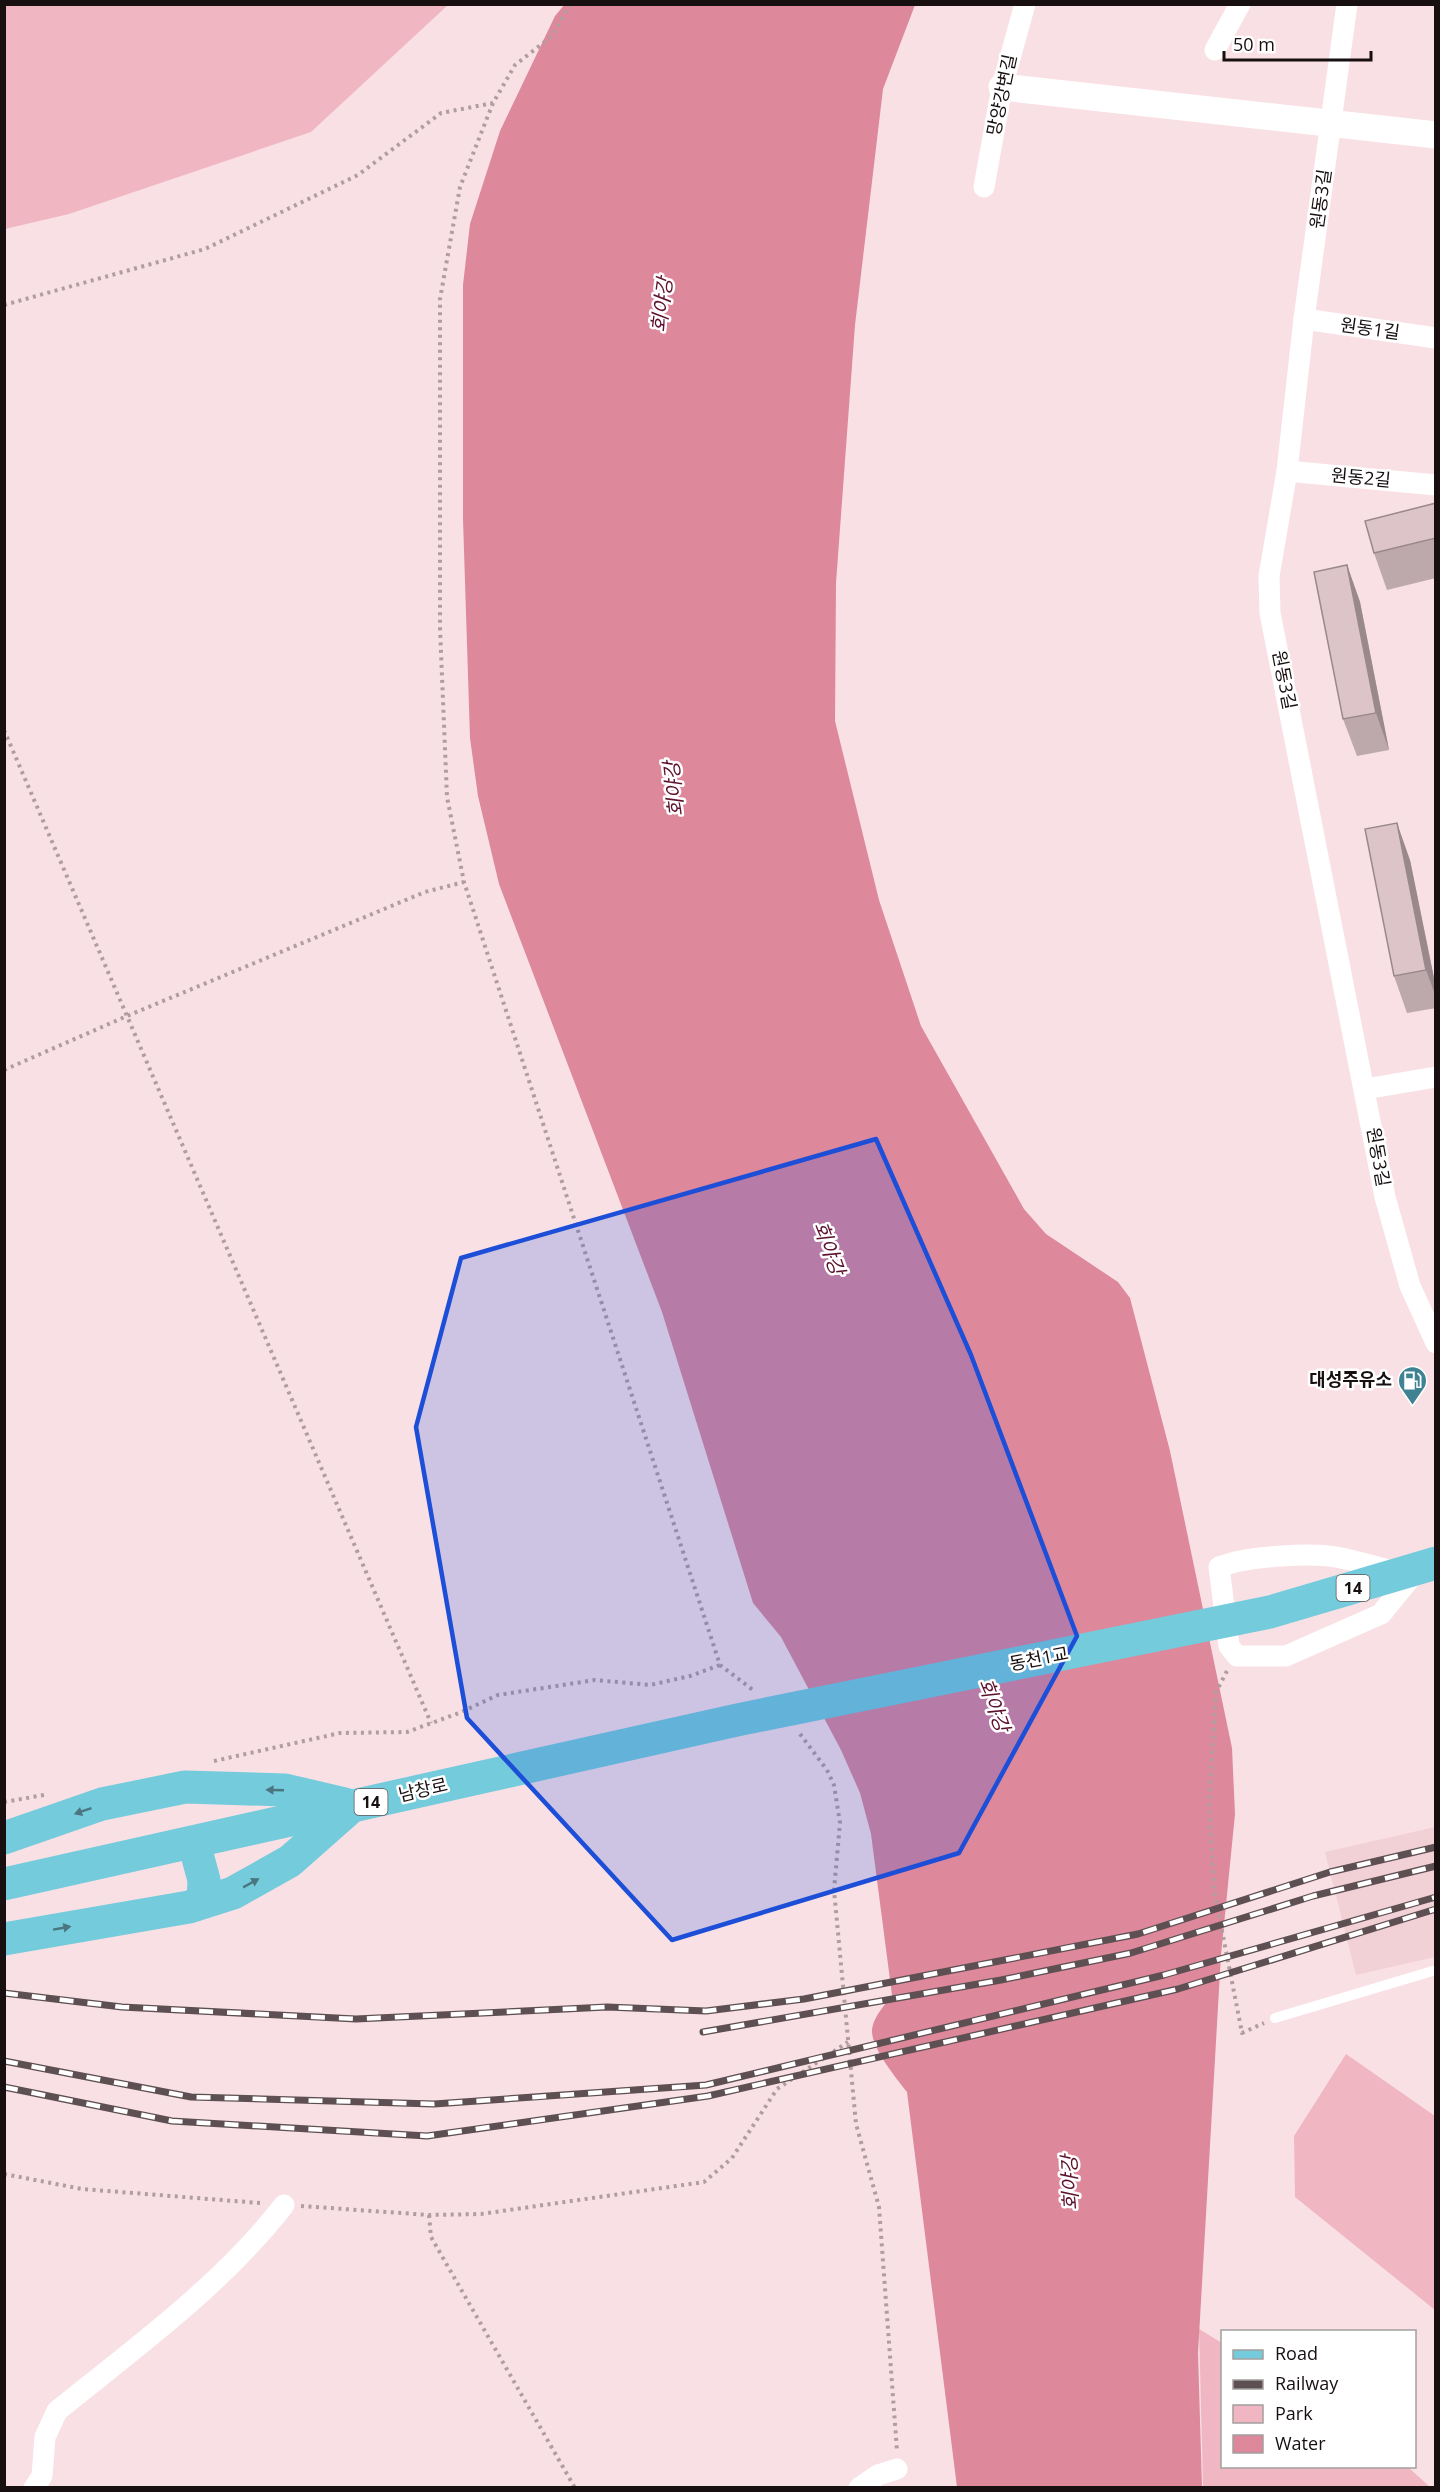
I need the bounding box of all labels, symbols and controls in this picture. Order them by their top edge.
scale bar [1224,24,1371,62]
text: 50 m [1233,32,1275,56]
street label: 망양강변길 [981,52,1021,138]
street label: 원동3길 [1304,167,1336,230]
water label: 회야강 [645,273,679,334]
street label: 원동1길 [1339,312,1402,344]
street label: 원동2길 [1330,462,1392,492]
street label: 원동3길 [1267,648,1302,712]
water label: 회야강 [657,758,690,818]
street label: 원동3길 [1362,1125,1396,1188]
water label: 회야강 [807,1217,852,1281]
fuel station icon: 대성주유소 [1397,1364,1429,1406]
place label: 대성주유소 [1309,1367,1392,1391]
road number: 14 [1336,1575,1370,1601]
street label: 동천1교 [1007,1641,1071,1676]
water label: 회야강 [972,1674,1017,1738]
street label: 남창로 [396,1772,450,1806]
one-way arrow [266,1785,285,1795]
road number: 14 [354,1789,388,1815]
one-way arrow [74,1807,92,1817]
one-way arrow [242,1878,259,1888]
one-way arrow [53,1923,72,1932]
water label: 회야강 [1055,2152,1084,2211]
legend [1221,2330,1416,2468]
text: Road [1275,2341,1318,2365]
text: Railway [1275,2371,1339,2395]
text: Park [1275,2401,1313,2425]
text: Water [1275,2431,1326,2455]

